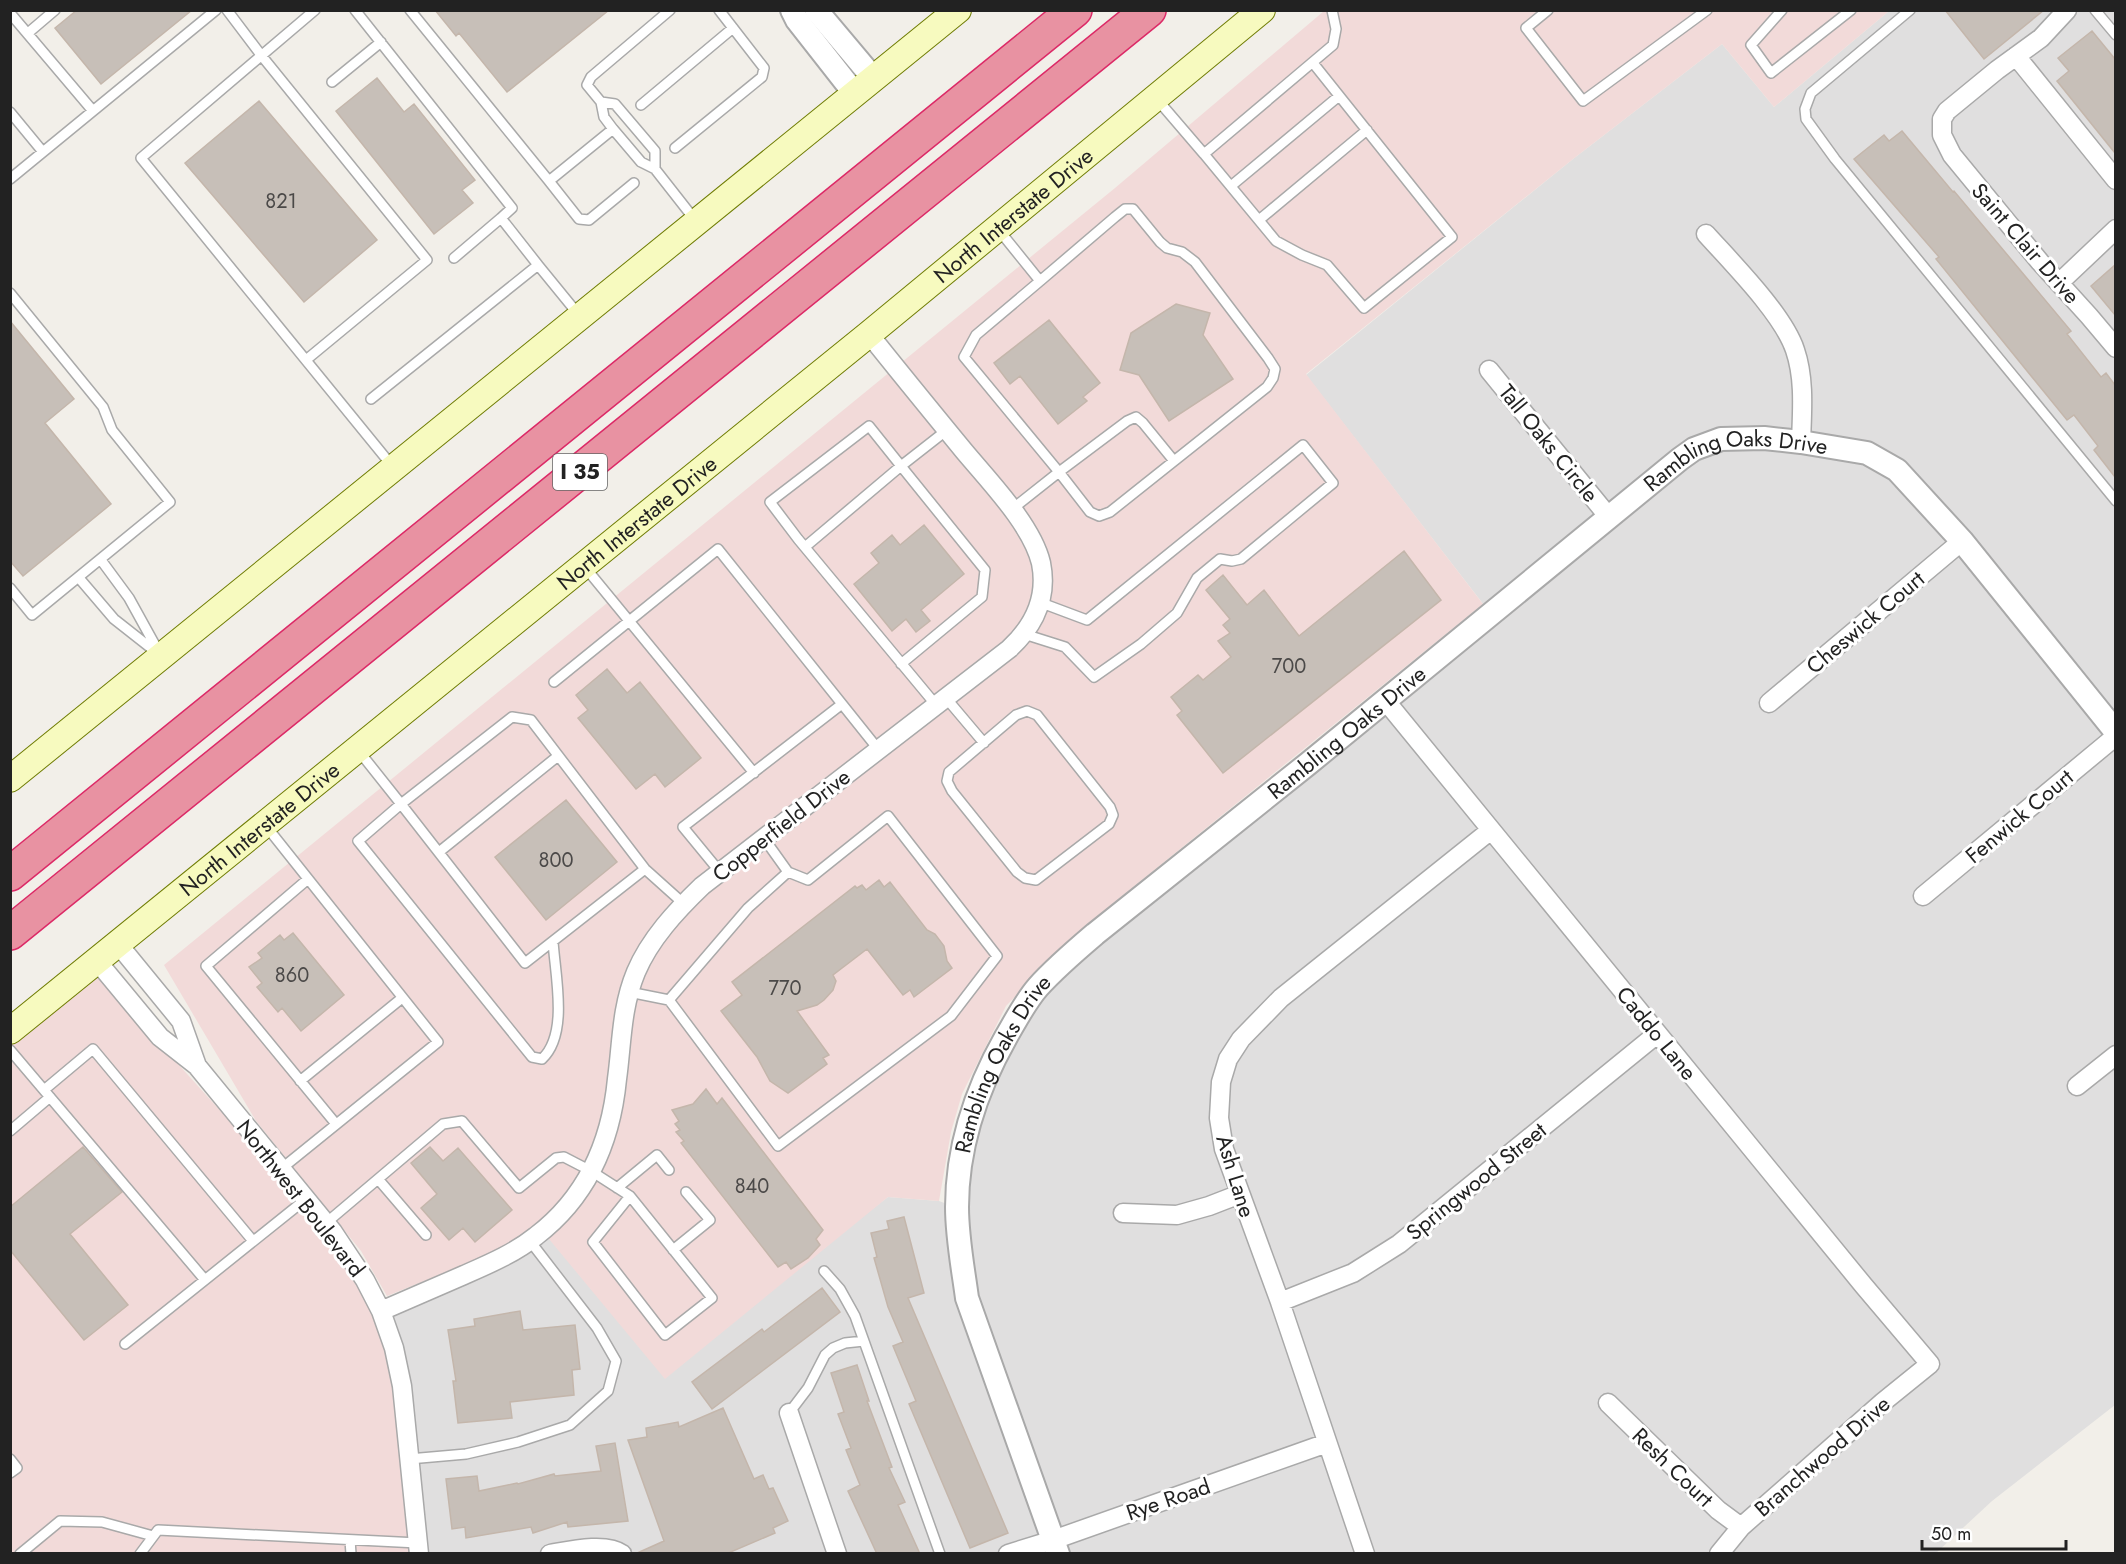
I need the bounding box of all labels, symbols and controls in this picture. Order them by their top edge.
street label: North Interstate Drive [927,140,1100,291]
street label: Saint Clair Drive [1964,175,2088,311]
house number: 821 [265,187,297,216]
street label: Tall Oaks Circle [1491,377,1607,509]
street label: Rambling Oaks Drive [1636,422,1830,499]
street label: North Interstate Drive [550,448,724,597]
road number: I 35 [553,454,607,490]
street label: Cheswick Court [1799,562,1932,681]
house number: 700 [1272,652,1306,681]
street label: Rambling Oaks Drive [1260,658,1433,806]
street label: North Interstate Drive [172,754,346,904]
street label: Copperfield Drive [705,761,857,889]
street label: Fenwick Court [1958,761,2080,871]
house number: 800 [539,846,573,875]
house number: 860 [275,961,309,990]
street label: Rambling Oaks Drive [946,967,1058,1156]
house number: 770 [769,974,802,1003]
street label: Caddo Lane [1609,979,1705,1087]
street label: Northwest Boulevard [229,1112,373,1284]
street label: Springwood Street [1399,1114,1554,1248]
street label: Ash Lane [1208,1131,1264,1221]
house number: 840 [735,1172,769,1201]
street label: Branchwood Drive [1747,1388,1897,1524]
street label: Resh Court [1625,1420,1721,1514]
street label: Rye Road [1122,1470,1214,1528]
scale bar [1922,1513,2066,1551]
text: 50 m [1931,1521,1971,1547]

